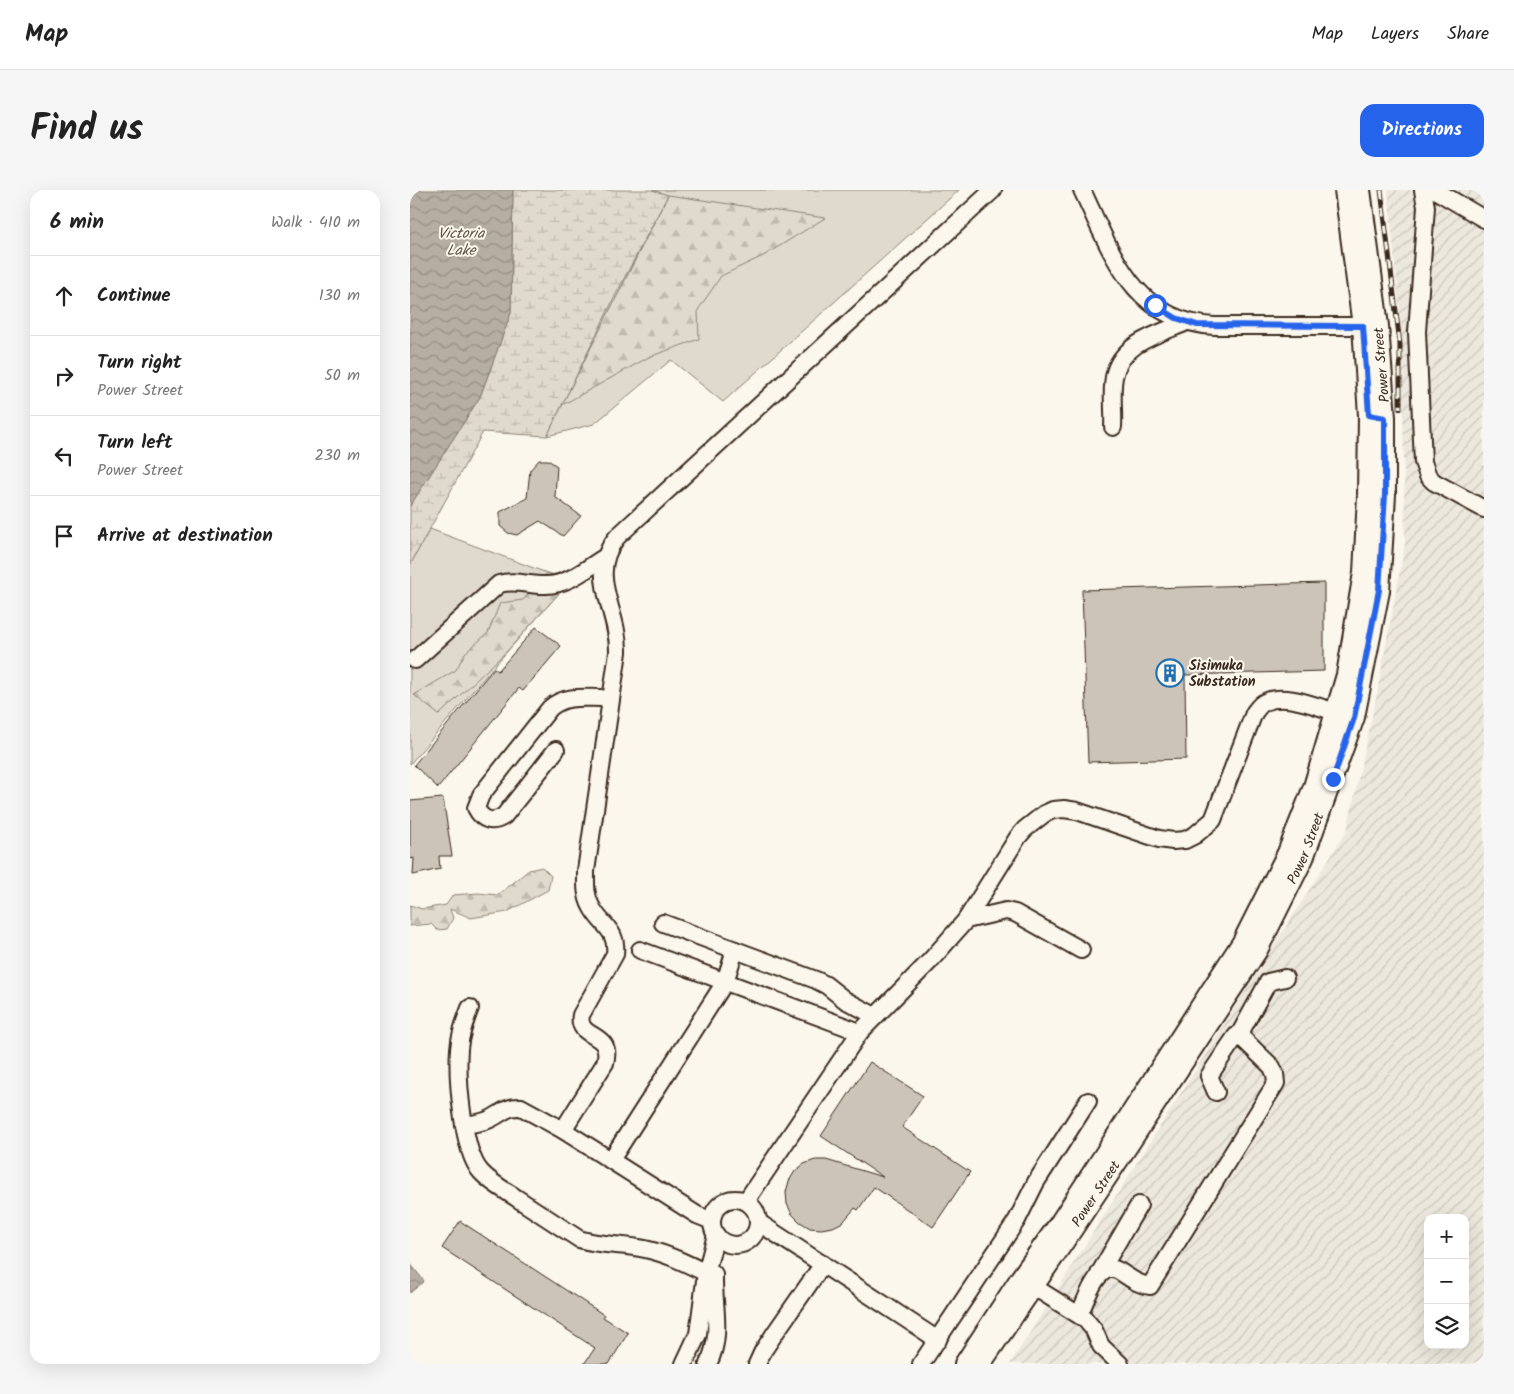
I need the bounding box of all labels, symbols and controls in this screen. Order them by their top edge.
text: Map [25,15,68,54]
text: Map [1312,20,1343,49]
text: Layers [1371,20,1419,49]
text: Share [1447,20,1489,49]
text: Find us [30,102,143,158]
button: Directions [1360,104,1484,157]
text: 6 min [50,206,104,239]
text: Walk · 410 m [271,210,360,235]
water label: Victoria Lake [438,222,485,263]
text: Continue [97,281,170,311]
icon: ahead [50,282,78,310]
text: 130 m [319,283,360,308]
route start [1144,294,1167,317]
street label: Power Street [1368,326,1396,403]
text: Turn right [97,348,182,378]
icon: right [50,362,78,390]
text: 50 m [324,363,360,388]
text: Power Street [97,378,183,403]
text: Turn left [97,428,172,458]
icon: left [50,442,78,470]
text: 230 m [314,443,360,468]
text: Power Street [97,458,183,483]
text: Arrive at destination [97,521,273,551]
icon: arrive [50,522,78,550]
place label: Sisimuka Substation [1189,655,1256,693]
building icon: Sisimuka Substation [1155,658,1185,688]
route end [1322,768,1345,791]
street label: Power Street [1282,809,1331,888]
street label: Power Street [1066,1156,1127,1232]
map controls [1424,1214,1469,1349]
button: + [1424,1214,1469,1259]
button: − [1424,1259,1469,1304]
button: layers [1424,1304,1469,1349]

